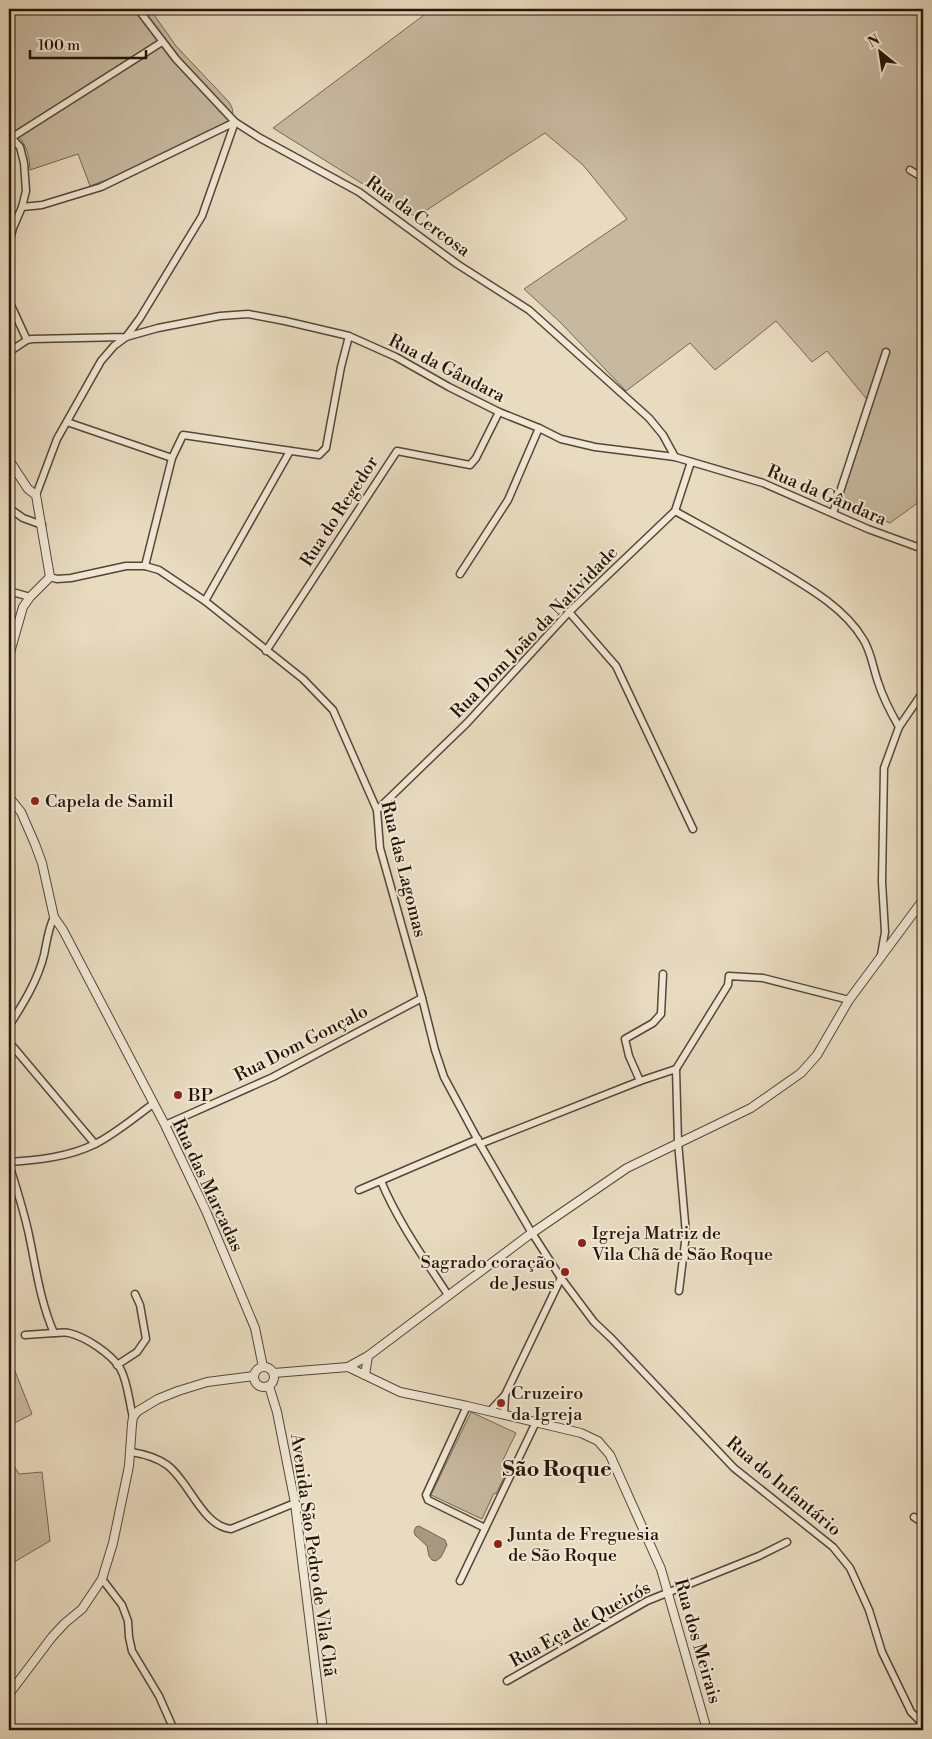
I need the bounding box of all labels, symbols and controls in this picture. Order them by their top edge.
scale bar [30,28,146,60]
north arrow [854,28,904,78]
text: N [865,31,883,52]
text: 100 m [38,36,80,55]
street label: Rua da Cercosa [361,171,475,263]
street label: Rua da Gândara [385,329,510,408]
street label: Rua do Regedor [295,451,384,571]
street label: Rua da Gândara [763,460,891,531]
street label: Rua Dom João da Natividade [446,541,623,723]
place label: Capela de Samil [45,790,174,813]
marker: Capela de Samil [29,795,41,807]
street label: Rua das Lagomas [375,799,432,940]
street label: Rua Dom Gonçalo [231,1000,372,1087]
place label: BP [187,1084,213,1107]
marker: BP [172,1089,184,1101]
street label: Rua das Marcadas [167,1115,249,1256]
place label: Igreja Matriz de Vila Chã de São Roque [591,1222,773,1266]
marker: Igreja Matriz de Vila Chã de São Roque [576,1237,588,1249]
place label: Sagrado coração de Jesus [421,1251,555,1295]
marker: Sagrado coração de Jesus [559,1266,571,1278]
place label: Cruzeiro da Igreja [511,1382,583,1426]
marker: Cruzeiro da Igreja [495,1397,507,1409]
street label: Avenida São Pedro de Vila Chã [285,1431,342,1679]
street label: Rua do Infantário [721,1431,846,1541]
district label: São Roque [502,1456,612,1483]
place label: Junta de Freguesia de São Roque [507,1523,660,1567]
marker: Junta de Freguesia de São Roque [492,1538,504,1550]
street label: Rua Eça de Queirós [506,1576,655,1673]
street label: Rua dos Meirais [669,1576,726,1706]

